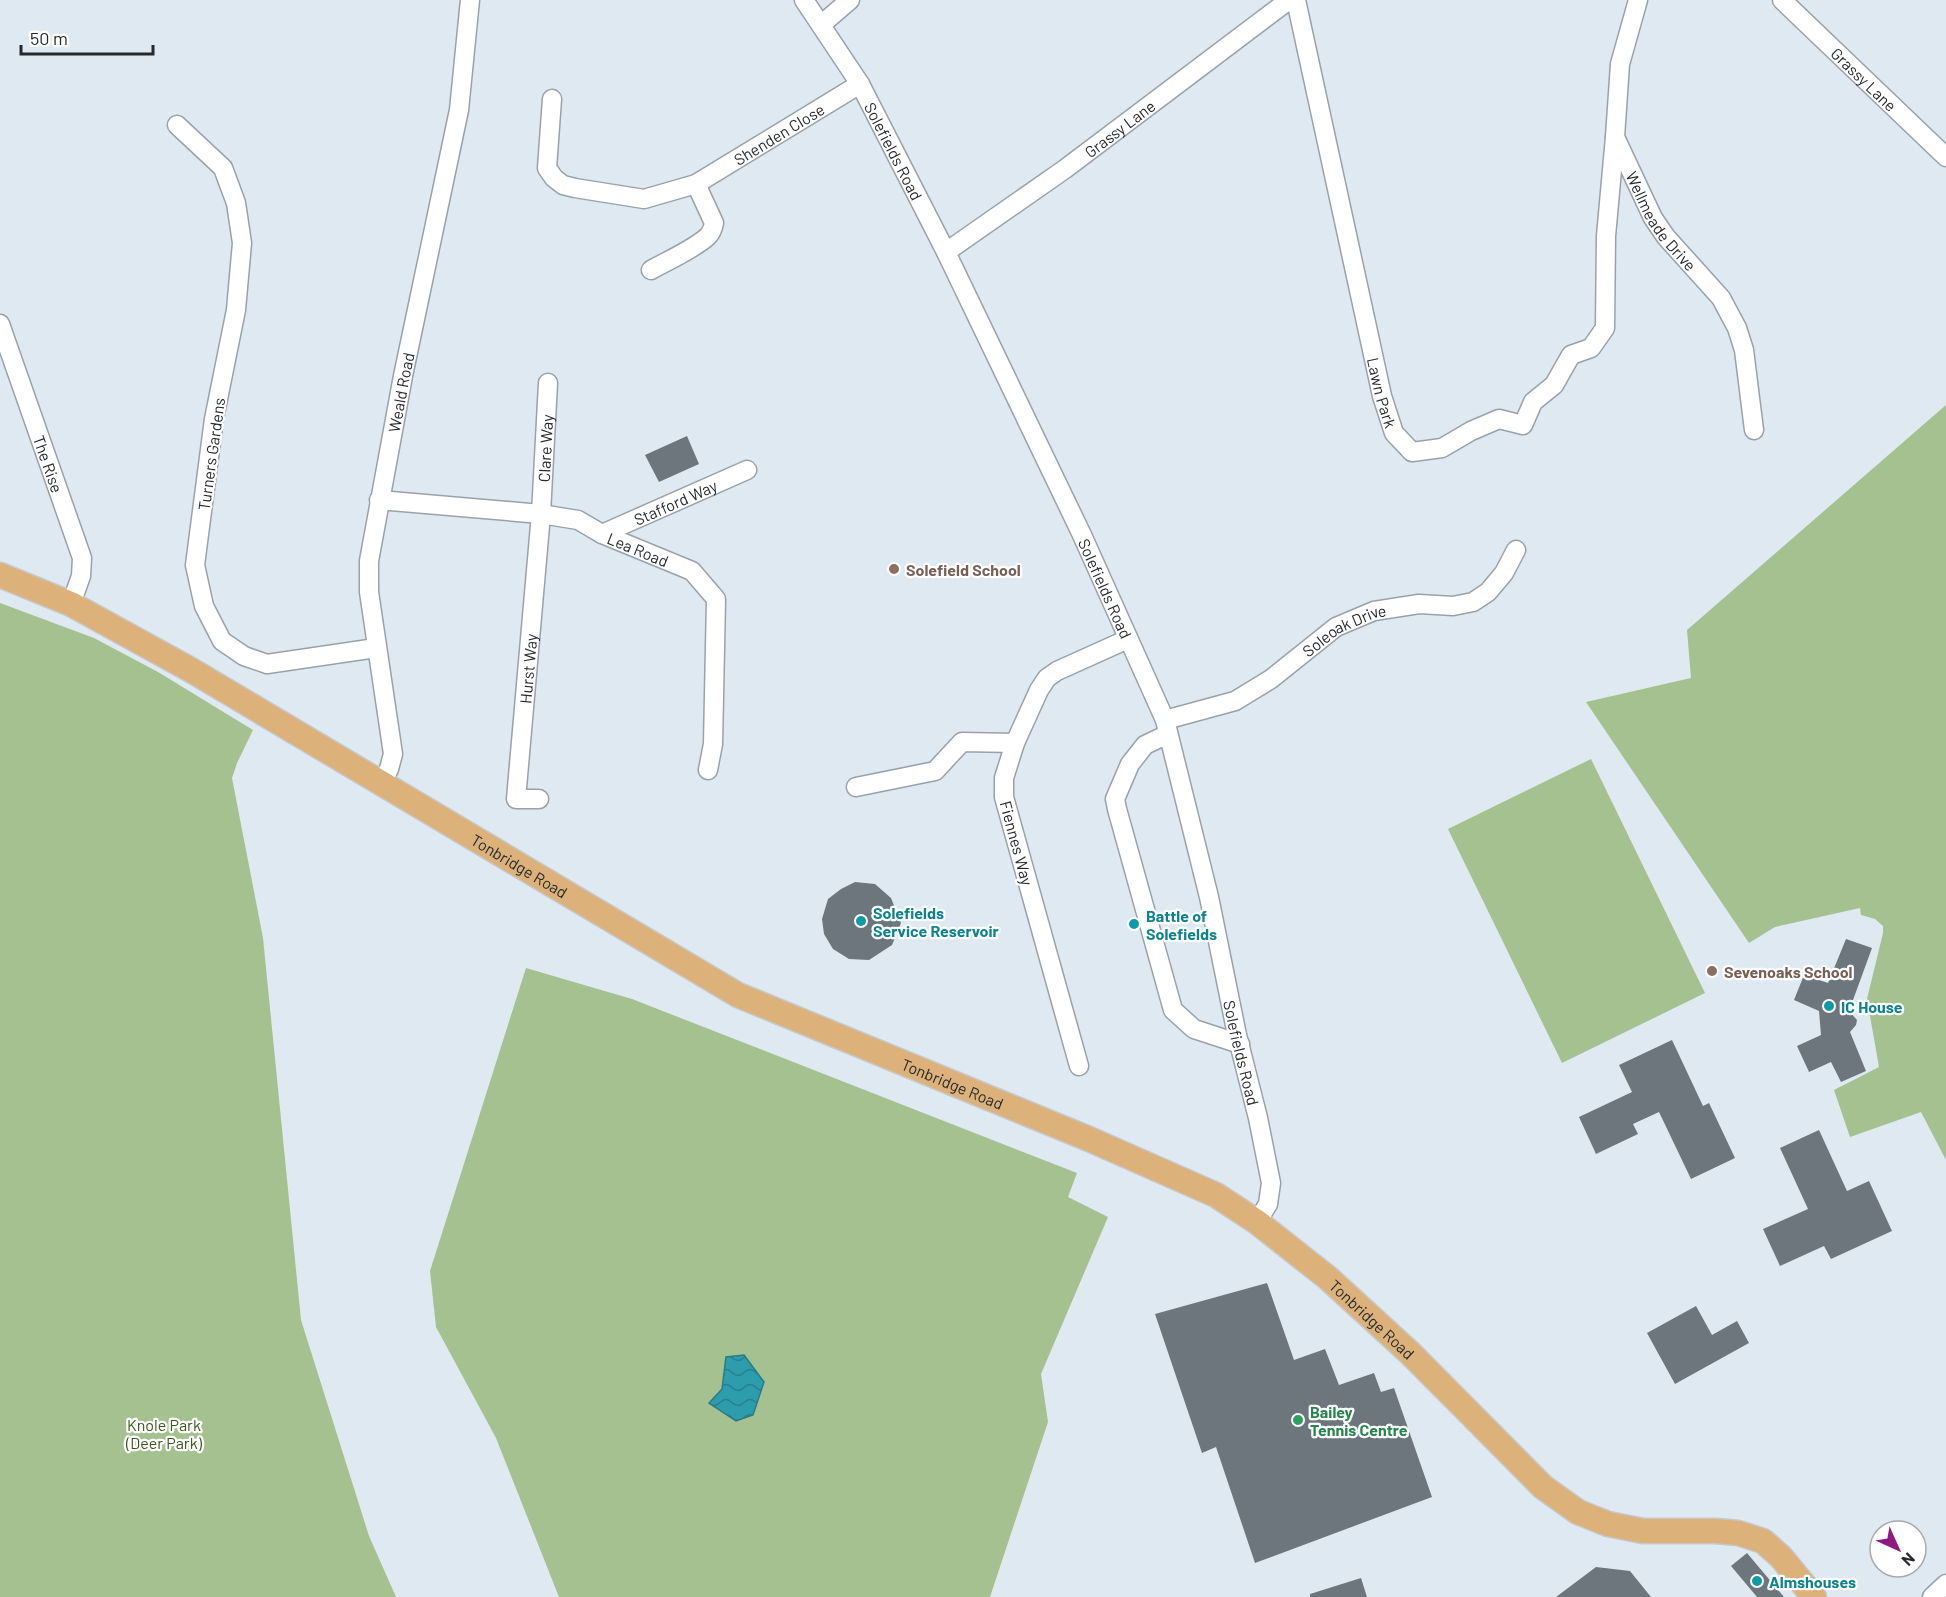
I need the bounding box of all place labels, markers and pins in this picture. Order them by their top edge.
place label: Solefield School [906,560,1021,579]
marker: Solefield School [887,562,901,576]
place label: Solefields Service Reservoir [873,903,999,940]
place label: Battle of Solefields [1146,906,1217,943]
marker: Solefields Service Reservoir [854,914,868,928]
marker: Battle of Solefields [1127,917,1141,931]
place label: Sevenoaks School [1724,962,1853,981]
marker: Sevenoaks School [1705,964,1719,978]
place label: IC House [1841,997,1903,1016]
marker: IC House [1822,999,1836,1013]
place label: Bailey Tennis Centre [1310,1402,1408,1439]
marker: Bailey Tennis Centre [1291,1413,1305,1427]
place label: Almshouses [1769,1572,1856,1591]
marker: Almshouses [1750,1574,1764,1588]

